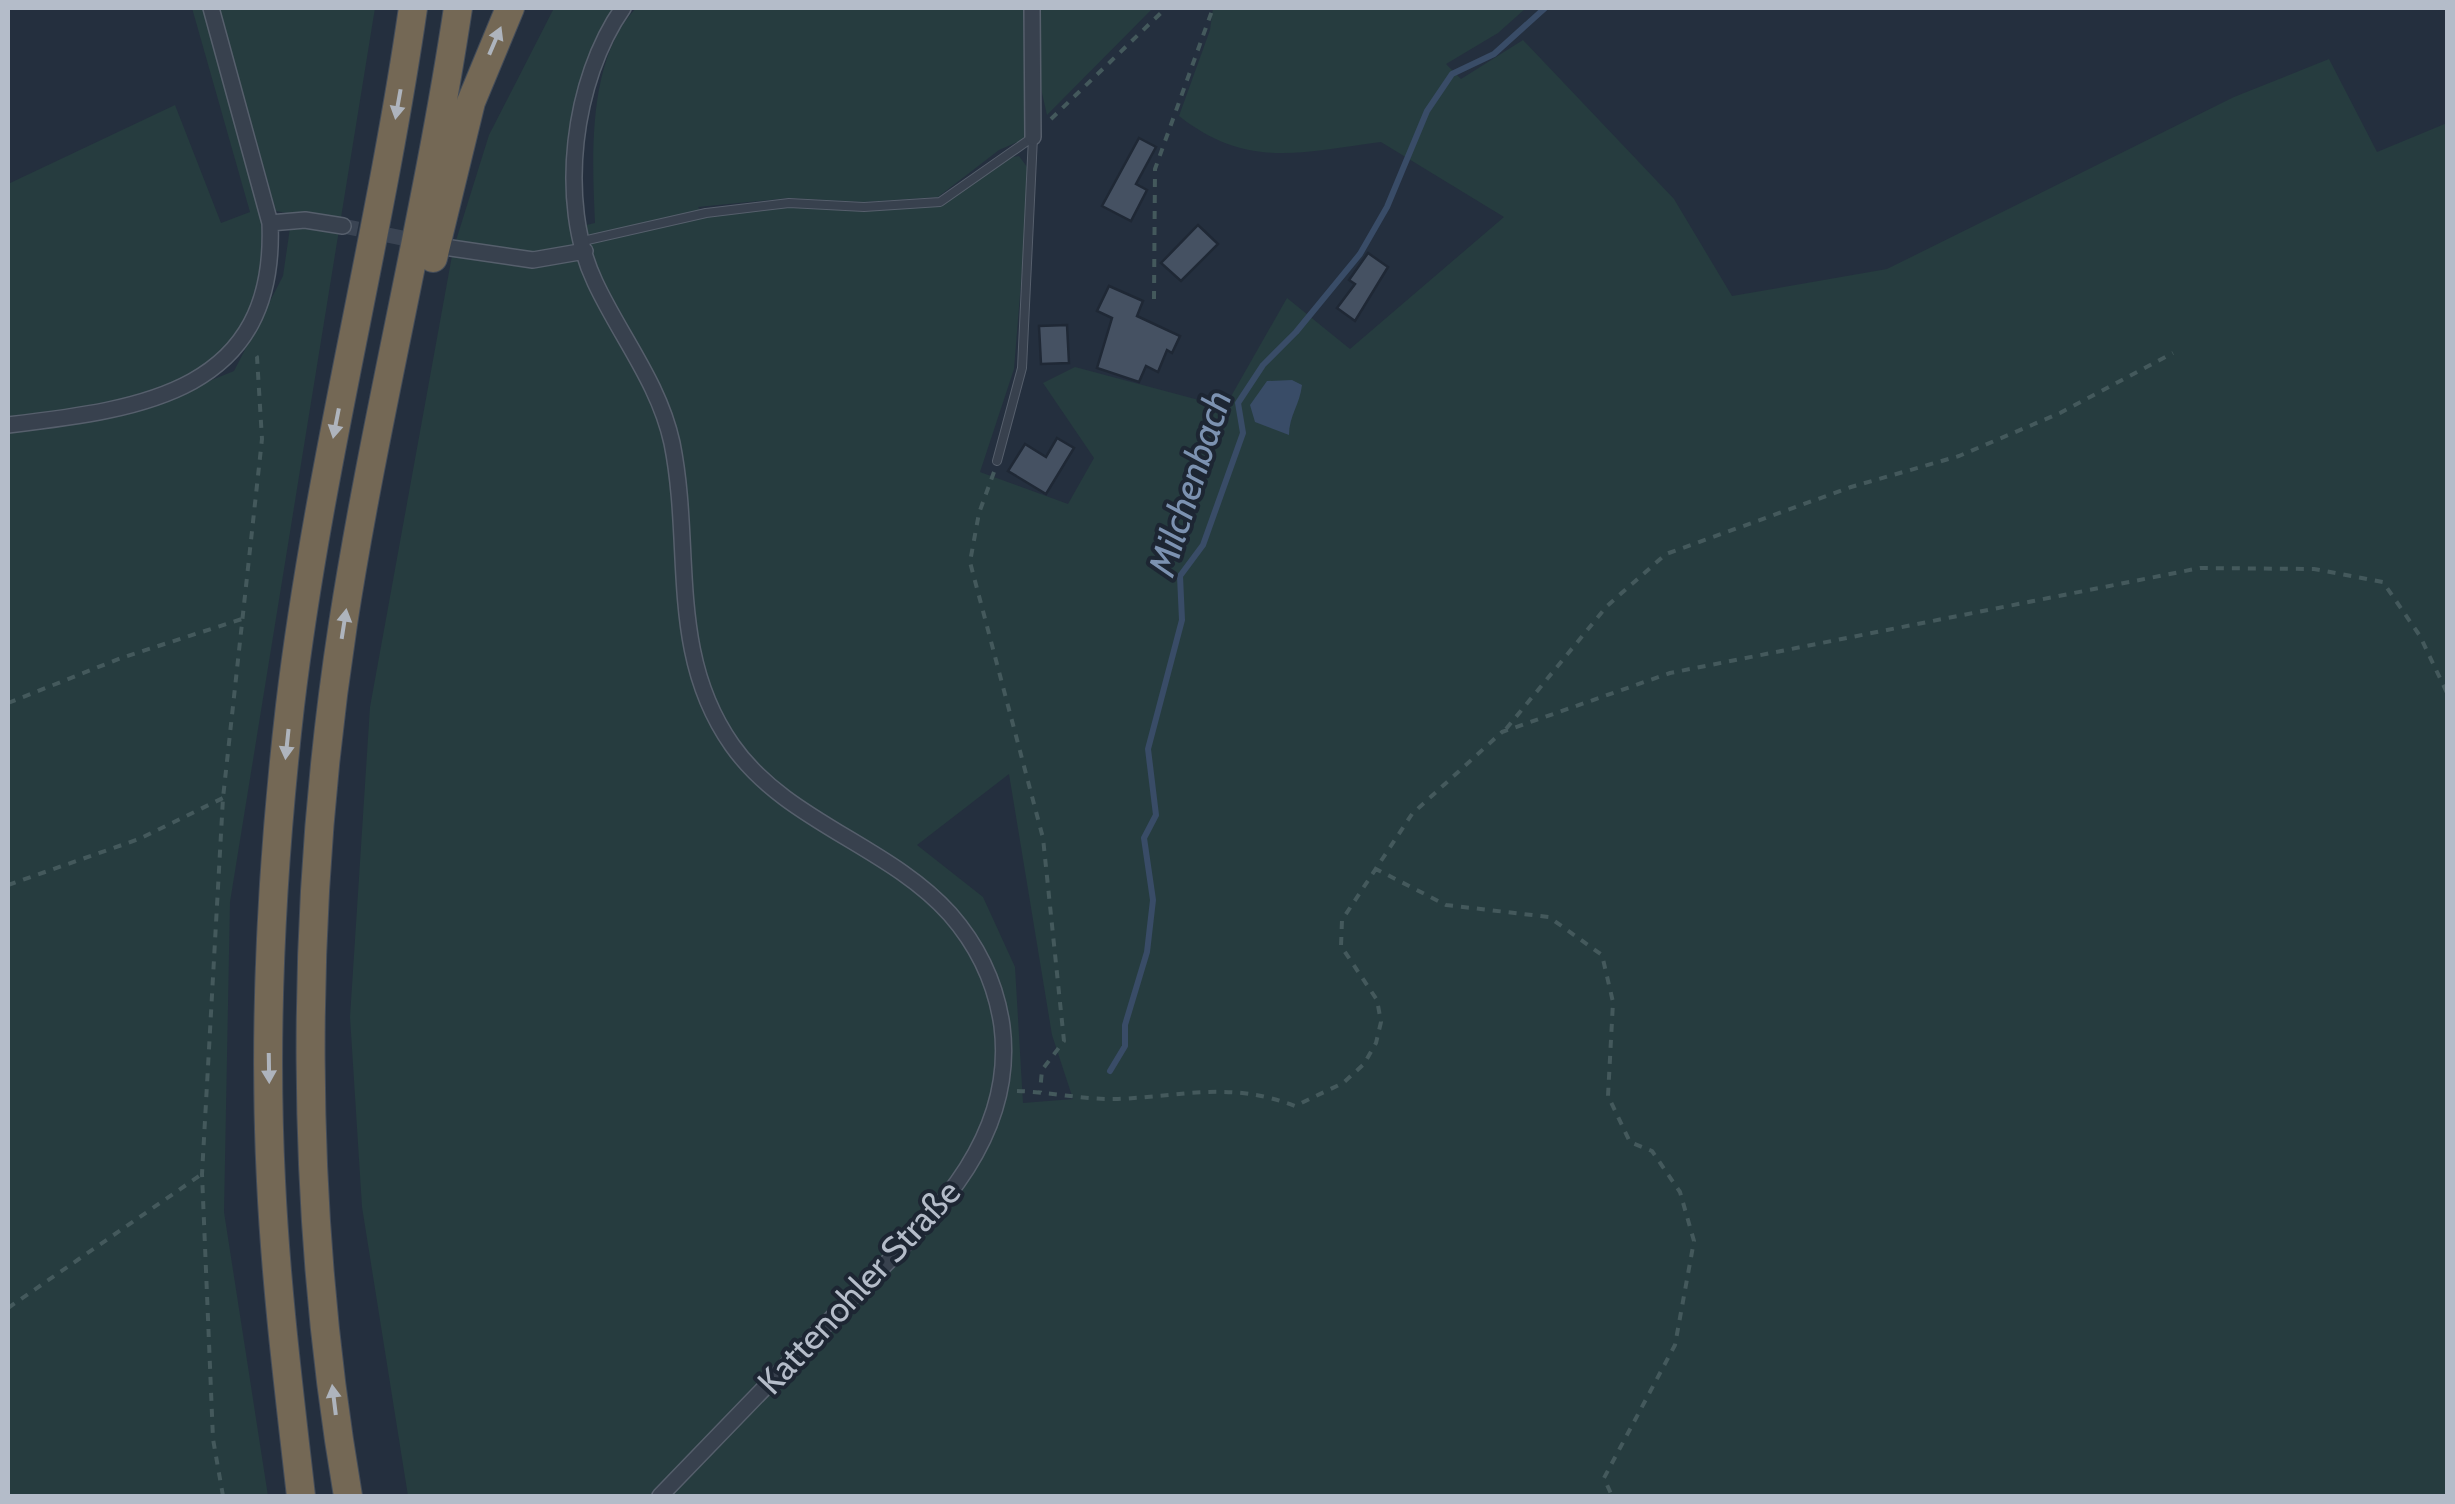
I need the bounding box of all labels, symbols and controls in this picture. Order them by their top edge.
one-way arrow [487,26,503,56]
one-way arrow [390,89,405,120]
water label: Milchenbach [1137,384,1242,582]
one-way arrow [328,408,344,439]
one-way arrow [336,608,352,640]
one-way arrow [278,728,294,760]
one-way arrow [261,1053,277,1085]
street label: Kattenohler Straße [748,1170,969,1403]
one-way arrow [326,1384,342,1415]

